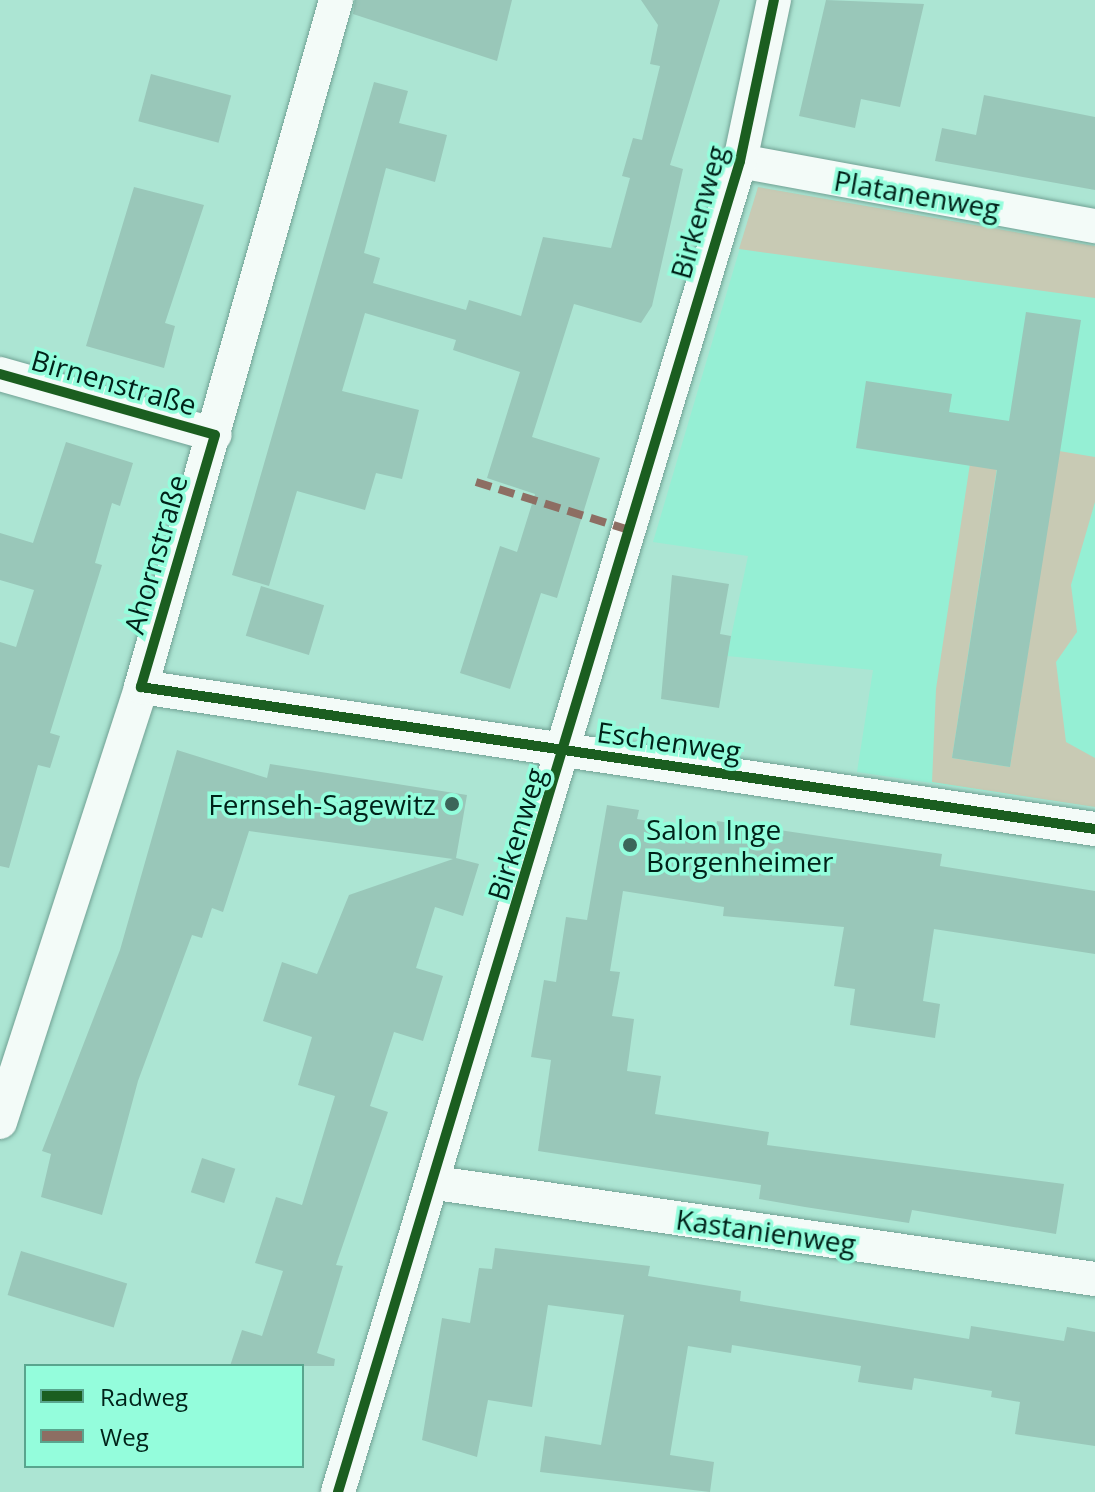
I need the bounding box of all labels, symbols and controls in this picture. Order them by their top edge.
street label: Birkenweg [663,142,733,282]
street label: Platanenweg [832,163,1002,225]
street label: Birnenstraße [28,342,200,422]
street label: Ahornstraße [116,471,194,637]
street label: Eschenweg [595,714,743,768]
street label: Birkenweg [480,764,552,904]
place label: Fernseh-Sagewitz [208,787,436,821]
marker: Fernseh-Sagewitz [443,795,461,813]
place label: Salon Inge Borgenheimer [646,812,834,878]
marker: Salon Inge Borgenheimer [621,836,639,854]
street label: Kastanienweg [674,1202,858,1260]
legend [24,1364,304,1468]
text: Radweg [100,1380,188,1413]
text: Weg [100,1420,149,1453]

